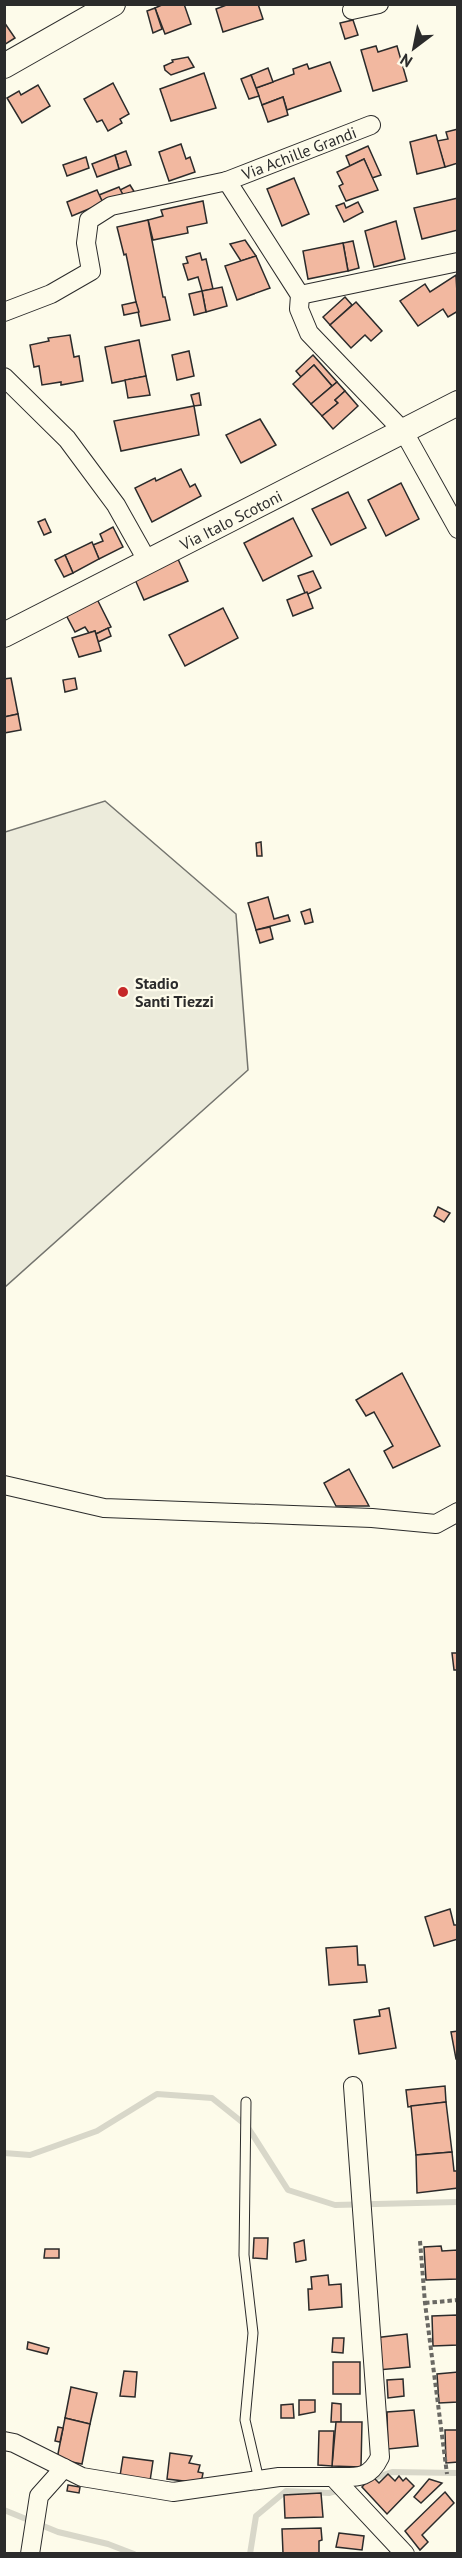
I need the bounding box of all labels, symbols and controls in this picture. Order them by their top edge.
north arrow [384,18,444,78]
text: N [396,49,416,72]
street label: Via Achille Grandi [238,122,359,184]
street label: Via Italo Scotoni [176,486,285,555]
place label: Stadio Santi Tiezzi [135,973,214,1011]
marker: Stadio Santi Tiezzi [116,985,130,999]

